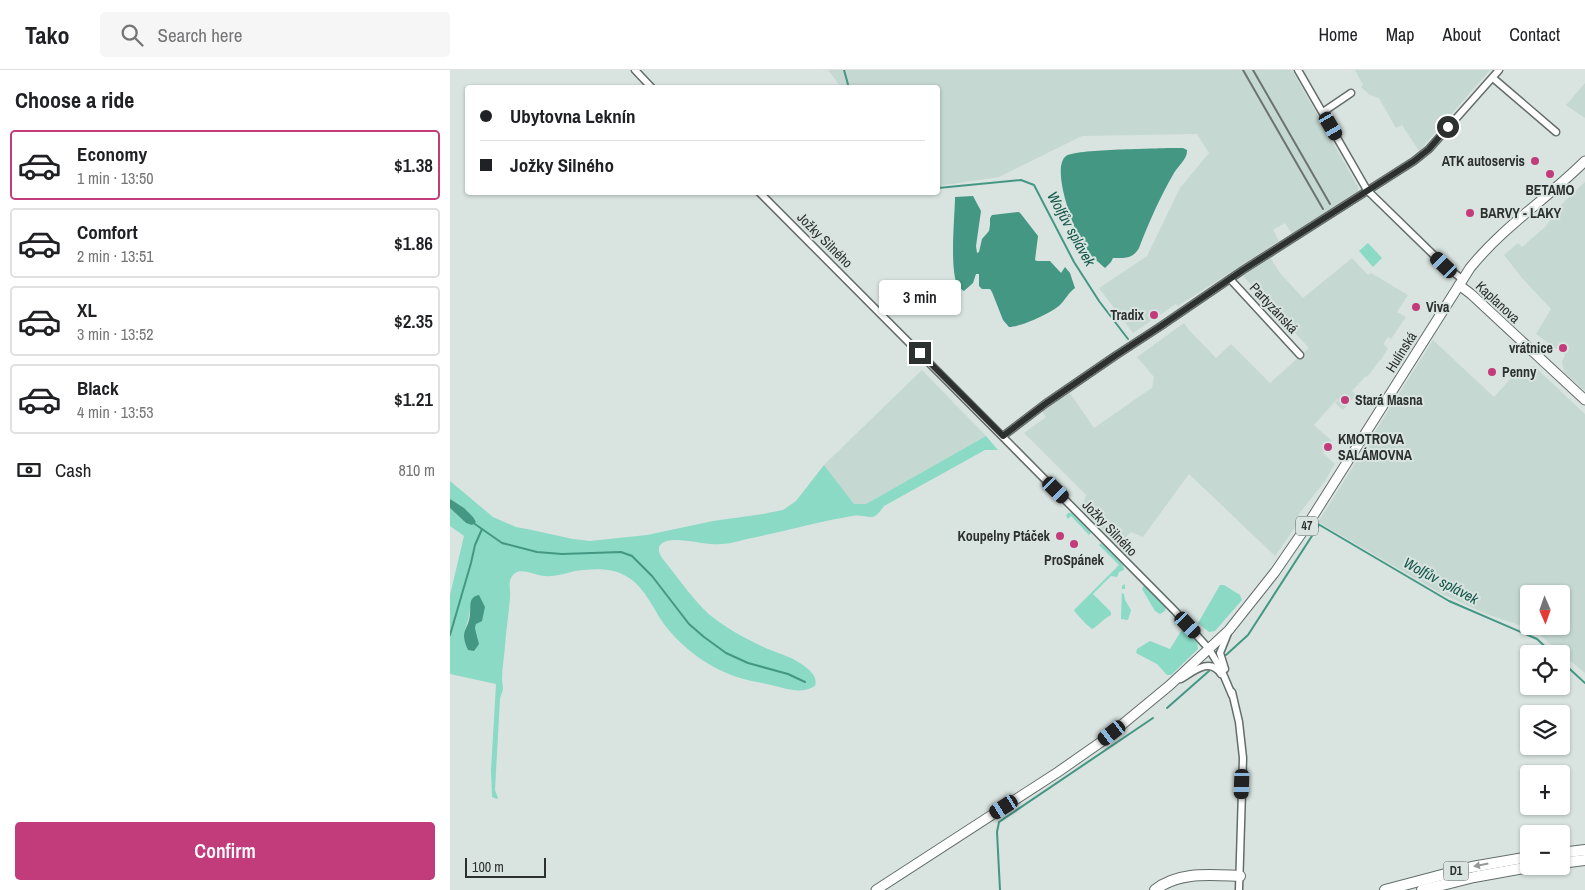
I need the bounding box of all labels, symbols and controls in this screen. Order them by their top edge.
search box [100,12,450,57]
text: Tako [25,19,70,51]
icon: search [118,21,146,49]
text: Search here [158,22,242,48]
text: Home [1318,22,1358,47]
text: Map [1386,22,1415,47]
text: About [1443,22,1481,47]
text: Contact [1509,22,1560,47]
text: Choose a ride [15,85,134,115]
text: Ubytovna Leknín [510,103,636,129]
car [1317,109,1344,143]
route start [1437,116,1459,138]
text: Economy [77,141,147,167]
icon: car [17,143,62,188]
text: $1.38 [394,152,433,178]
text: Jožky Silného [510,152,614,178]
place label: ATK autoservis [1442,152,1525,170]
marker: ATK autoservis [1529,155,1541,167]
text: 1 min · 13:50 [77,167,154,189]
marker: BETAMO [1544,168,1556,180]
place label: BETAMO [1526,181,1575,199]
water label: Wolfův splávek [1042,188,1101,271]
place label: BARVY - LAKY [1480,204,1562,222]
marker: BARVY - LAKY [1464,207,1476,219]
street label: Jožky Silného [793,208,857,272]
text: Comfort [77,219,138,245]
icon: car [17,221,62,266]
text: $1.86 [394,230,433,256]
text: 2 min · 13:51 [77,245,154,267]
car [1428,249,1460,281]
street label: Kaplanova [1472,277,1524,328]
street label: Partyzánská [1246,279,1303,338]
callout: 3 min [879,280,961,316]
text: 3 min [903,286,937,308]
text: XL [77,297,97,323]
place label: Viva [1426,298,1450,316]
icon: car [17,299,62,344]
marker: Viva [1410,301,1422,313]
place label: Tradix [1110,306,1145,324]
text: $2.35 [394,308,433,334]
marker: Tradix [1148,309,1160,321]
text: 3 min · 13:52 [77,323,154,345]
street label: Hulínská [1382,328,1421,376]
place label: vrátnice [1509,339,1553,357]
route end [909,342,931,364]
marker: vrátnice [1557,342,1569,354]
place label: Penny [1502,363,1537,381]
marker: Penny [1486,366,1498,378]
text: Black [77,375,119,401]
icon: car [17,377,62,422]
text: $1.21 [394,386,433,412]
place label: Stará Masna [1355,391,1423,409]
marker: Stará Masna [1339,394,1351,406]
text: 4 min · 13:53 [77,401,154,423]
place label: KMOTROVA SALÁMOVNA [1338,430,1413,464]
marker: KMOTROVA SALÁMOVNA [1322,441,1334,453]
icon: cash [15,456,43,484]
text: Cash [55,457,91,483]
text: 810 m [399,459,435,481]
car [1040,474,1071,506]
street label: Jožky Silného [1079,496,1141,560]
road number: 47 [1296,516,1318,536]
place label: Koupelny Ptáček [957,527,1051,545]
marker: Koupelny Ptáček [1054,530,1066,542]
marker: ProSpánek [1068,538,1080,550]
place label: ProSpánek [1044,551,1105,569]
water label: Wolfův splávek [1400,552,1483,610]
north arrow [1520,585,1570,635]
map controls [1520,585,1570,875]
car [1172,609,1203,641]
button: locate [1520,645,1570,695]
button: layers [1520,705,1570,755]
car [1095,718,1128,748]
button: + [1520,765,1570,815]
car [1233,769,1250,799]
car [987,793,1020,821]
button: Confirm [15,822,435,880]
button: − [1520,825,1570,875]
scale bar [465,855,546,878]
text: 100 m [472,858,504,876]
road number: D1 [1444,861,1468,880]
one-way arrow [1472,862,1488,870]

